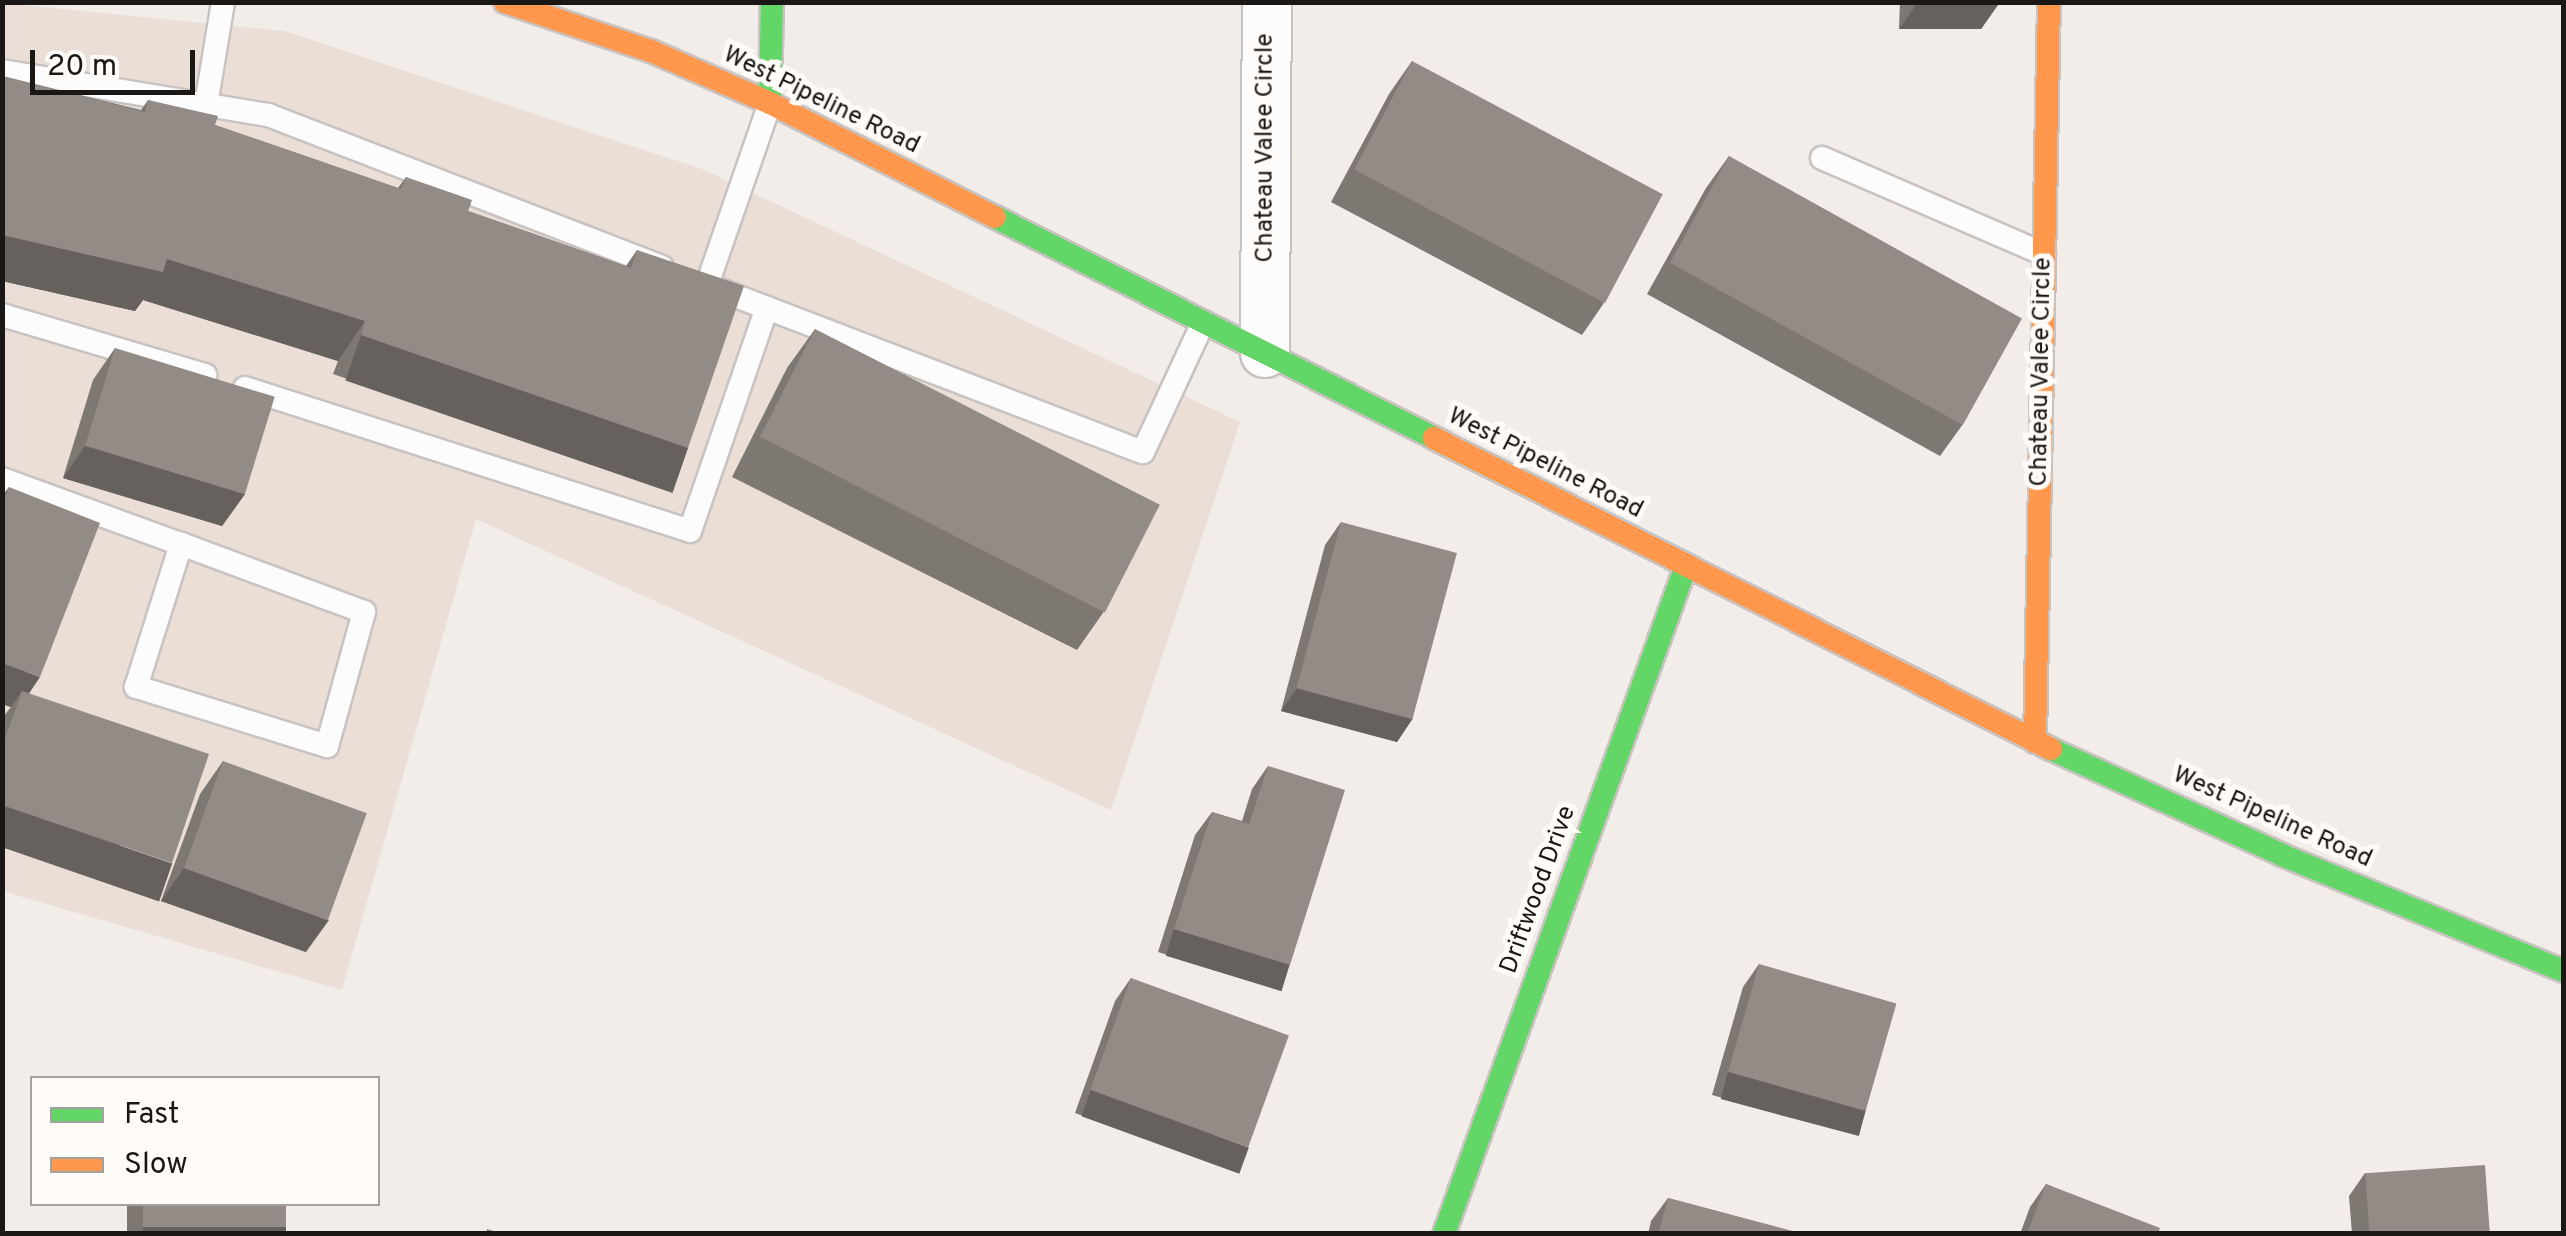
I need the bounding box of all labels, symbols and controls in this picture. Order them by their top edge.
scale bar [35,30,200,92]
street label: Chateau Valee Circle [1251,33,1281,263]
street label: West Pipeline Road [718,40,924,162]
text: 20 m [47,49,117,86]
street label: Chateau Valee Circle [2025,257,2059,487]
street label: West Pipeline Road [1442,402,1648,526]
street label: West Pipeline Road [2168,761,2376,875]
street label: Driftwood Drive [1495,802,1583,978]
legend [30,1076,380,1206]
text: Fast [124,1097,179,1134]
text: Slow [124,1147,188,1184]

